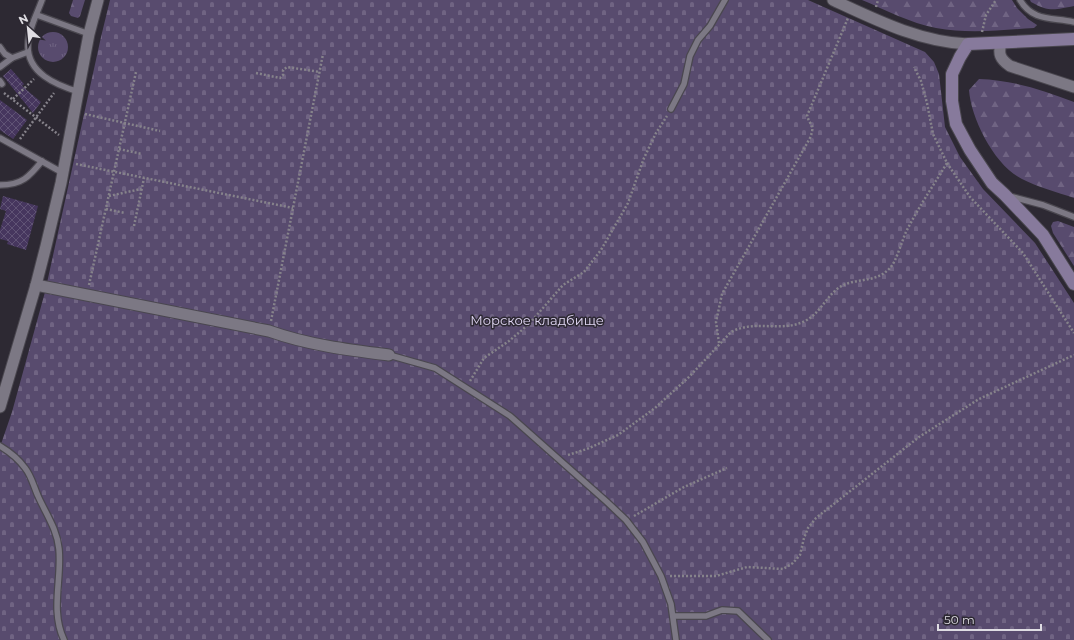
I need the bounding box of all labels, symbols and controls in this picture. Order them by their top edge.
north arrow [8,8,48,48]
text: N [16,11,31,27]
park label: Морское кладбище [470,312,604,328]
scale bar [938,606,1041,632]
text: 50 m [944,612,975,627]

